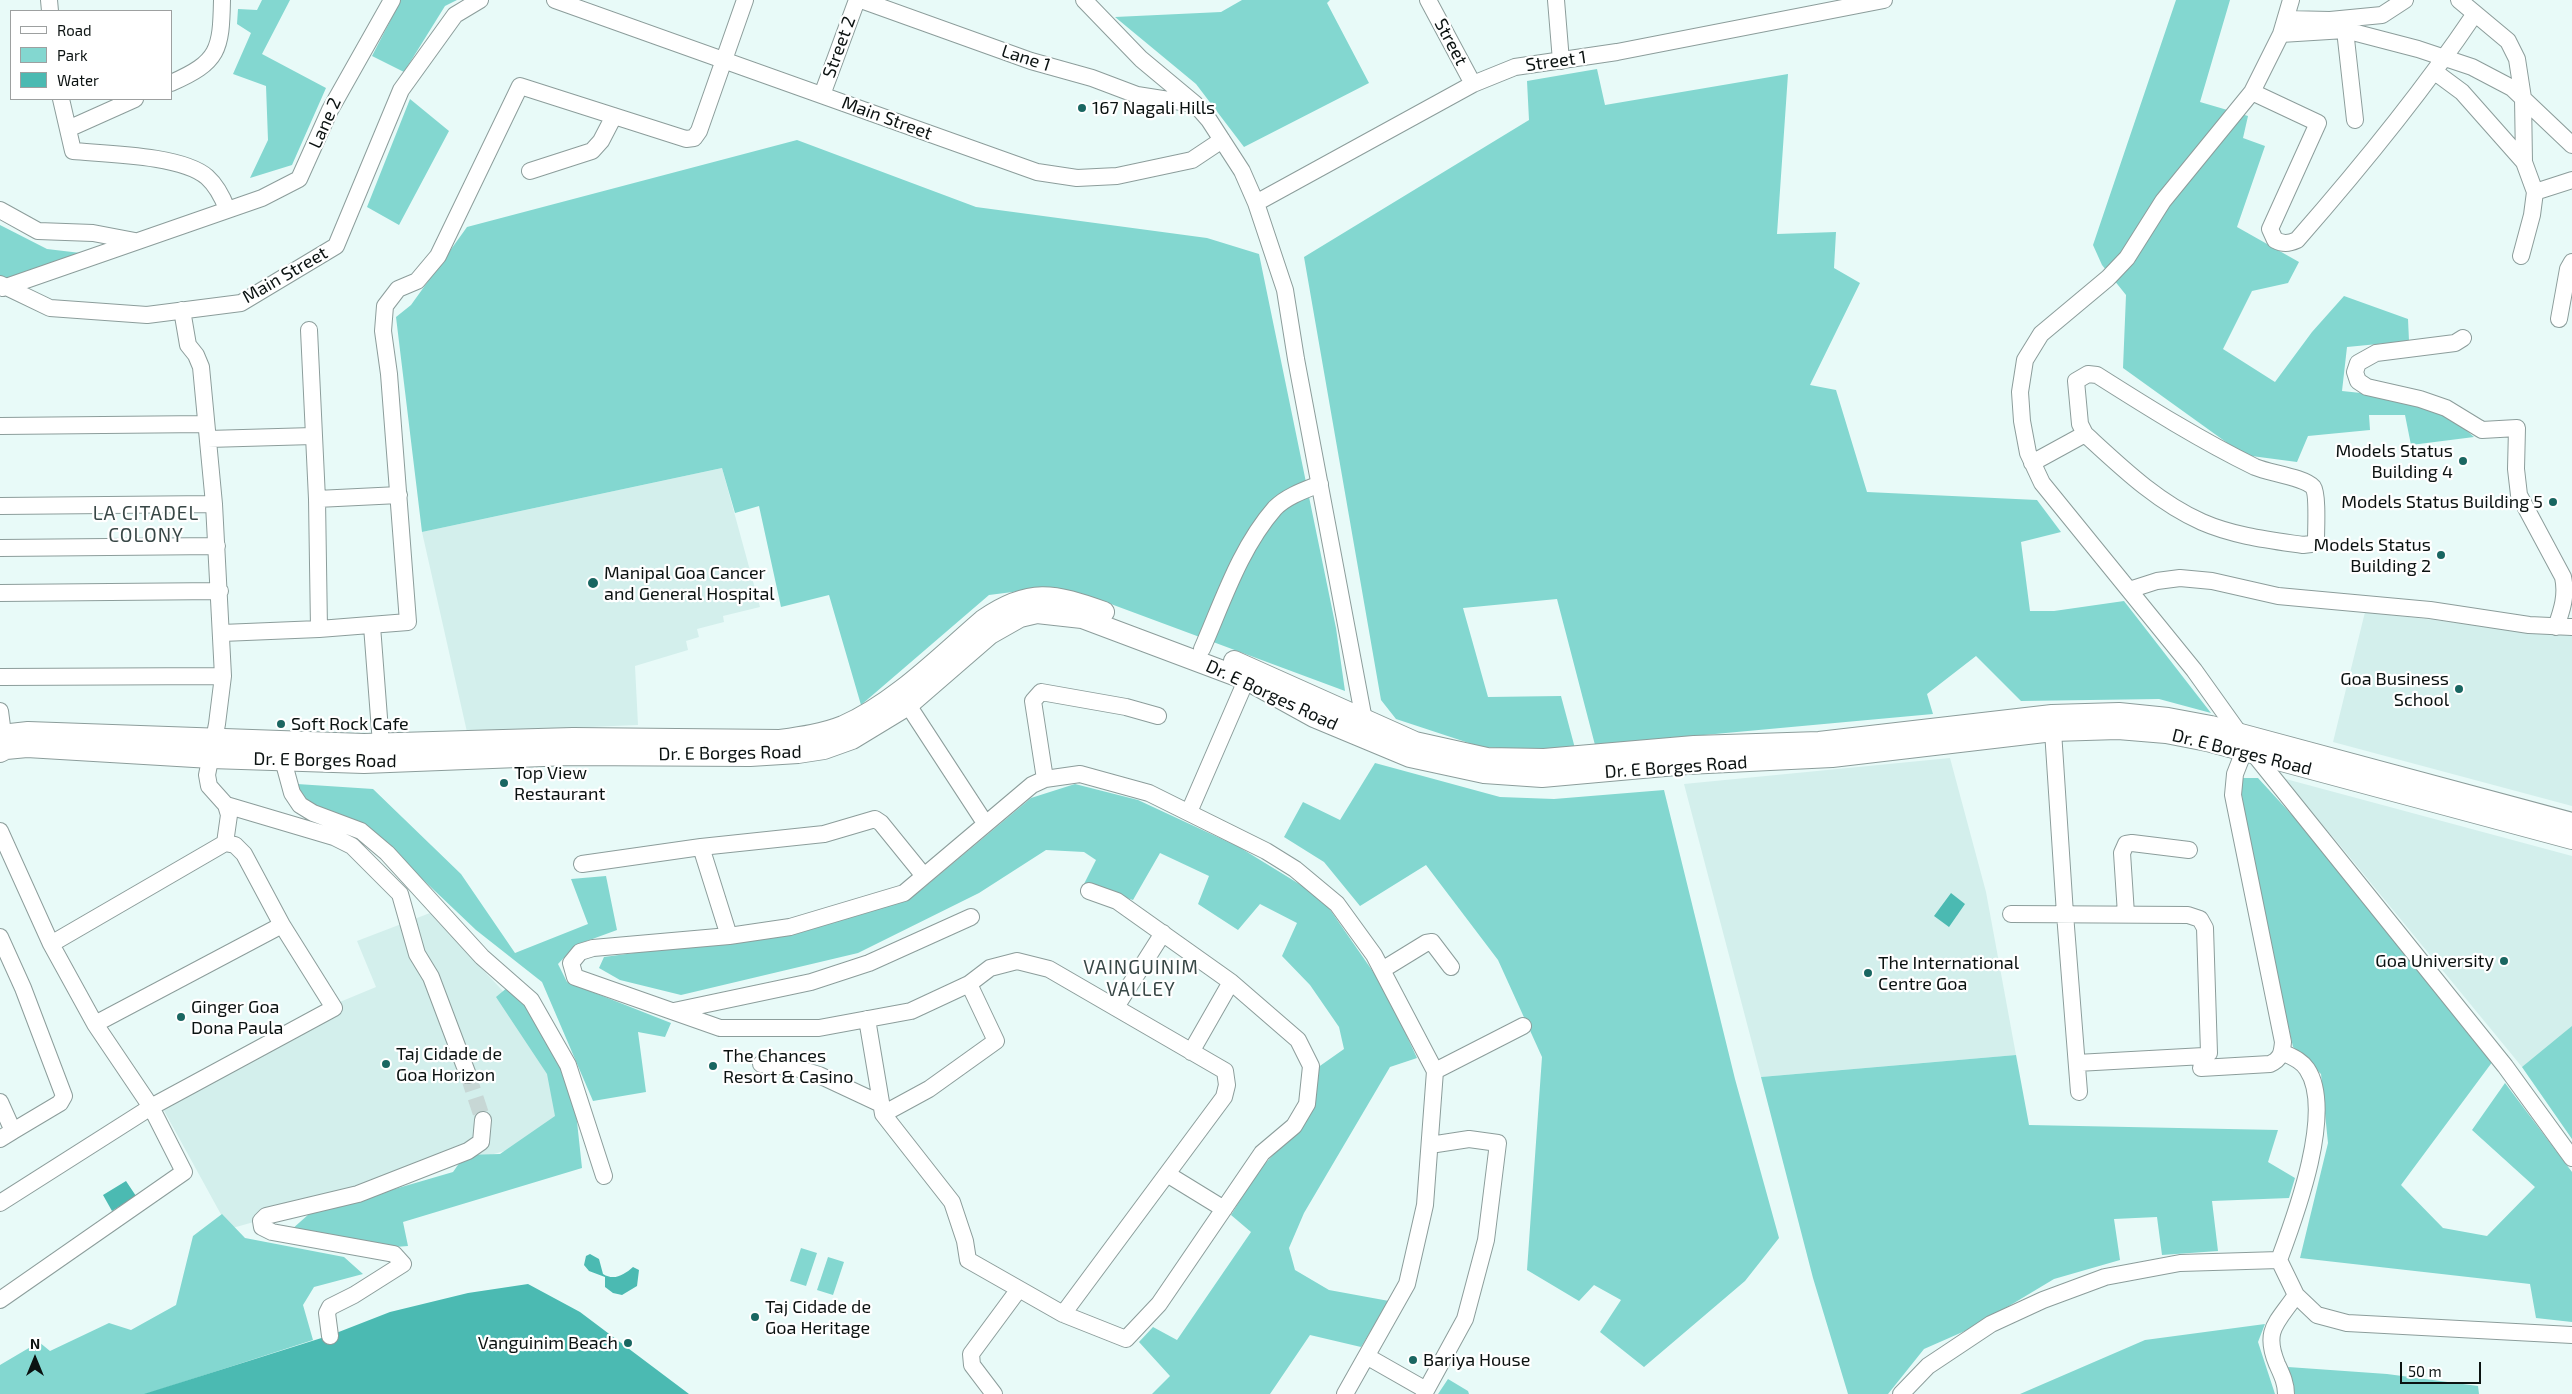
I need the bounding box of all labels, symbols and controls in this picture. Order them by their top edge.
legend [10,10,172,100]
street label: Street 2 [818,13,860,81]
street label: Street [1430,15,1472,69]
text: Road [57,21,92,39]
street label: Lane 1 [999,40,1053,76]
text: Park [57,46,88,64]
street label: Street 1 [1524,46,1588,76]
text: Water [57,71,99,89]
street label: Main Street [839,92,935,144]
street label: Lane 2 [304,94,346,152]
place label: 167 Nagali Hills [1092,97,1215,119]
marker: 167 Nagali Hills [1076,102,1088,114]
street label: Main Street [239,242,331,308]
place label: Models Status Building 4 [2336,440,2453,482]
marker: Models Status Building 4 [2457,455,2469,467]
place label: Models Status Building 5 [2341,491,2543,513]
marker: Models Status Building 5 [2547,496,2559,508]
district label: LA CITADEL COLONY [92,503,200,547]
place label: Models Status Building 2 [2314,534,2431,576]
marker: Models Status Building 2 [2435,549,2447,561]
place label: Manipal Goa Cancer and General Hospital [604,562,775,604]
marker: Manipal Goa Cancer and General Hospital [586,576,600,590]
street label: Dr. E Borges Road [1203,655,1341,735]
place label: Goa Business School [2340,668,2449,711]
marker: Goa Business School [2453,683,2465,695]
place label: Soft Rock Cafe [291,713,409,735]
marker: Soft Rock Cafe [275,718,287,730]
street label: Dr. E Borges Road [2170,724,2314,780]
street label: Dr. E Borges Road [658,741,802,765]
street label: Dr. E Borges Road [253,748,397,772]
street label: Dr. E Borges Road [1604,751,1748,783]
place label: Top View Restaurant [514,762,605,804]
marker: Top View Restaurant [498,777,510,789]
place label: Goa University [2375,950,2494,972]
place label: The International Centre Goa [1878,952,2019,994]
marker: Goa University [2498,955,2510,967]
district label: VAINGUINIM VALLEY [1082,957,1200,1001]
marker: The International Centre Goa [1862,967,1874,979]
place label: Ginger Goa Dona Paula [191,996,283,1038]
marker: Ginger Goa Dona Paula [175,1011,187,1023]
place label: Taj Cidade de Goa Horizon [396,1043,502,1086]
place label: The Chances Resort & Casino [723,1045,853,1088]
marker: Taj Cidade de Goa Horizon [380,1058,392,1070]
marker: The Chances Resort & Casino [707,1060,719,1072]
place label: Taj Cidade de Goa Heritage [765,1296,871,1338]
marker: Taj Cidade de Goa Heritage [749,1311,761,1323]
place label: Vanguinim Beach [478,1332,618,1354]
north arrow [10,1334,60,1384]
text: N [30,1335,40,1352]
marker: Vanguinim Beach [622,1337,634,1349]
place label: Bariya House [1423,1349,1530,1371]
scale bar [2402,1352,2483,1384]
marker: Bariya House [1407,1354,1419,1366]
text: 50 m [2408,1362,2442,1380]

